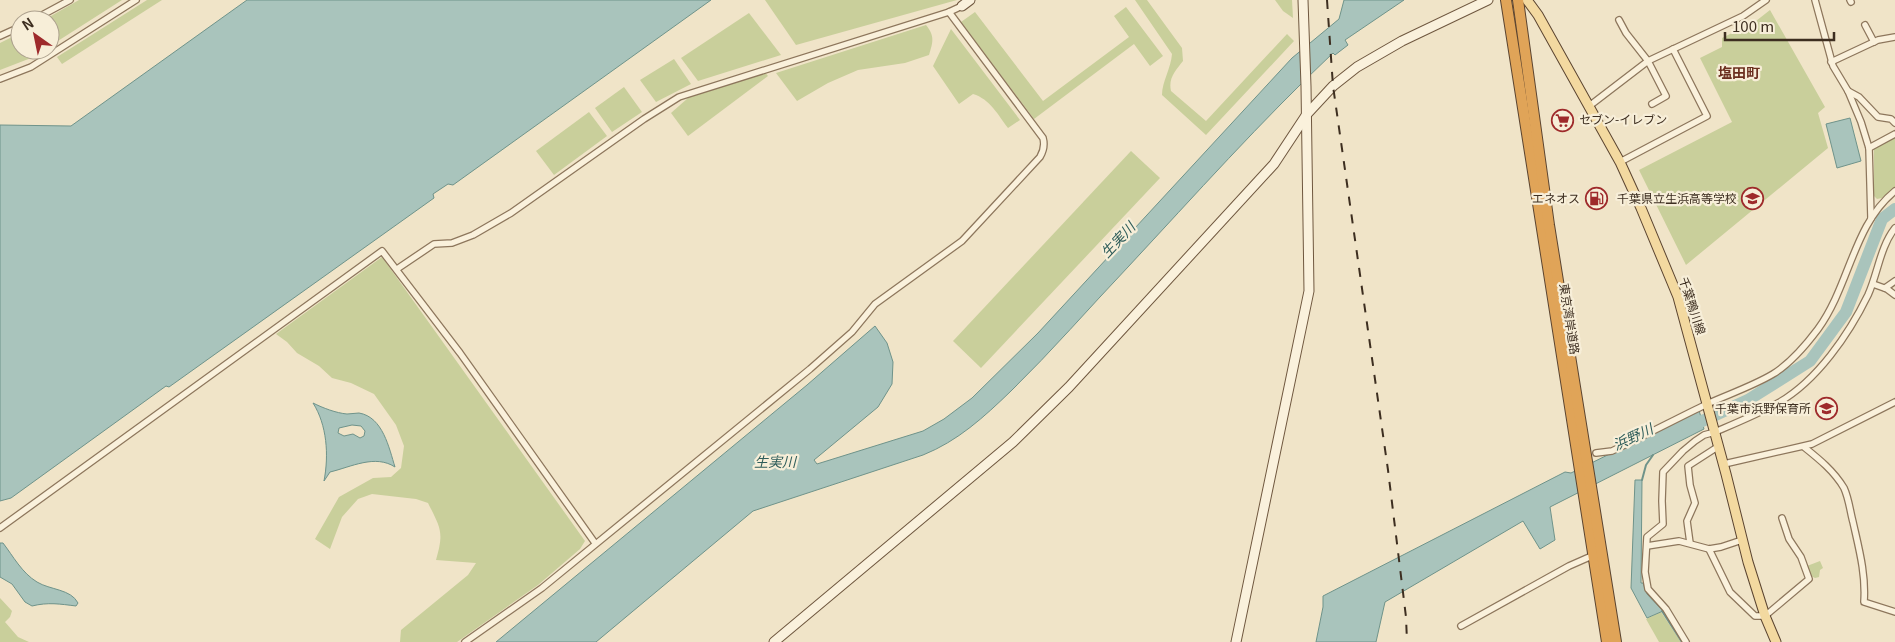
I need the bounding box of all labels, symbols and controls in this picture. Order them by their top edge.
north arrow [10,10,60,60]
scale bar [1725,10,1834,42]
text: N [18,12,37,35]
text: 100 m [1732,15,1774,36]
district label: 塩田町 [1718,62,1760,82]
supermarket icon: セブン-イレブン [1551,108,1575,132]
place label: セブン-イレブン [1579,110,1667,127]
fuel station icon: エネオス [1584,187,1608,211]
school or university icon: 千葉県立生浜高等学校 [1741,187,1765,211]
place label: エネオス [1532,189,1580,206]
place label: 千葉県立生浜高等学校 [1617,189,1737,206]
water label: 生実川 [1096,216,1140,261]
street label: 千葉鴨川線 [1676,274,1711,337]
street label: 東京湾岸道路 [1556,282,1585,356]
school or university icon: 千葉市浜野保育所 [1815,397,1839,421]
place label: 千葉市浜野保育所 [1715,399,1811,416]
water label: 浜野川 [1609,417,1658,454]
water label: 生実川 [754,451,798,471]

